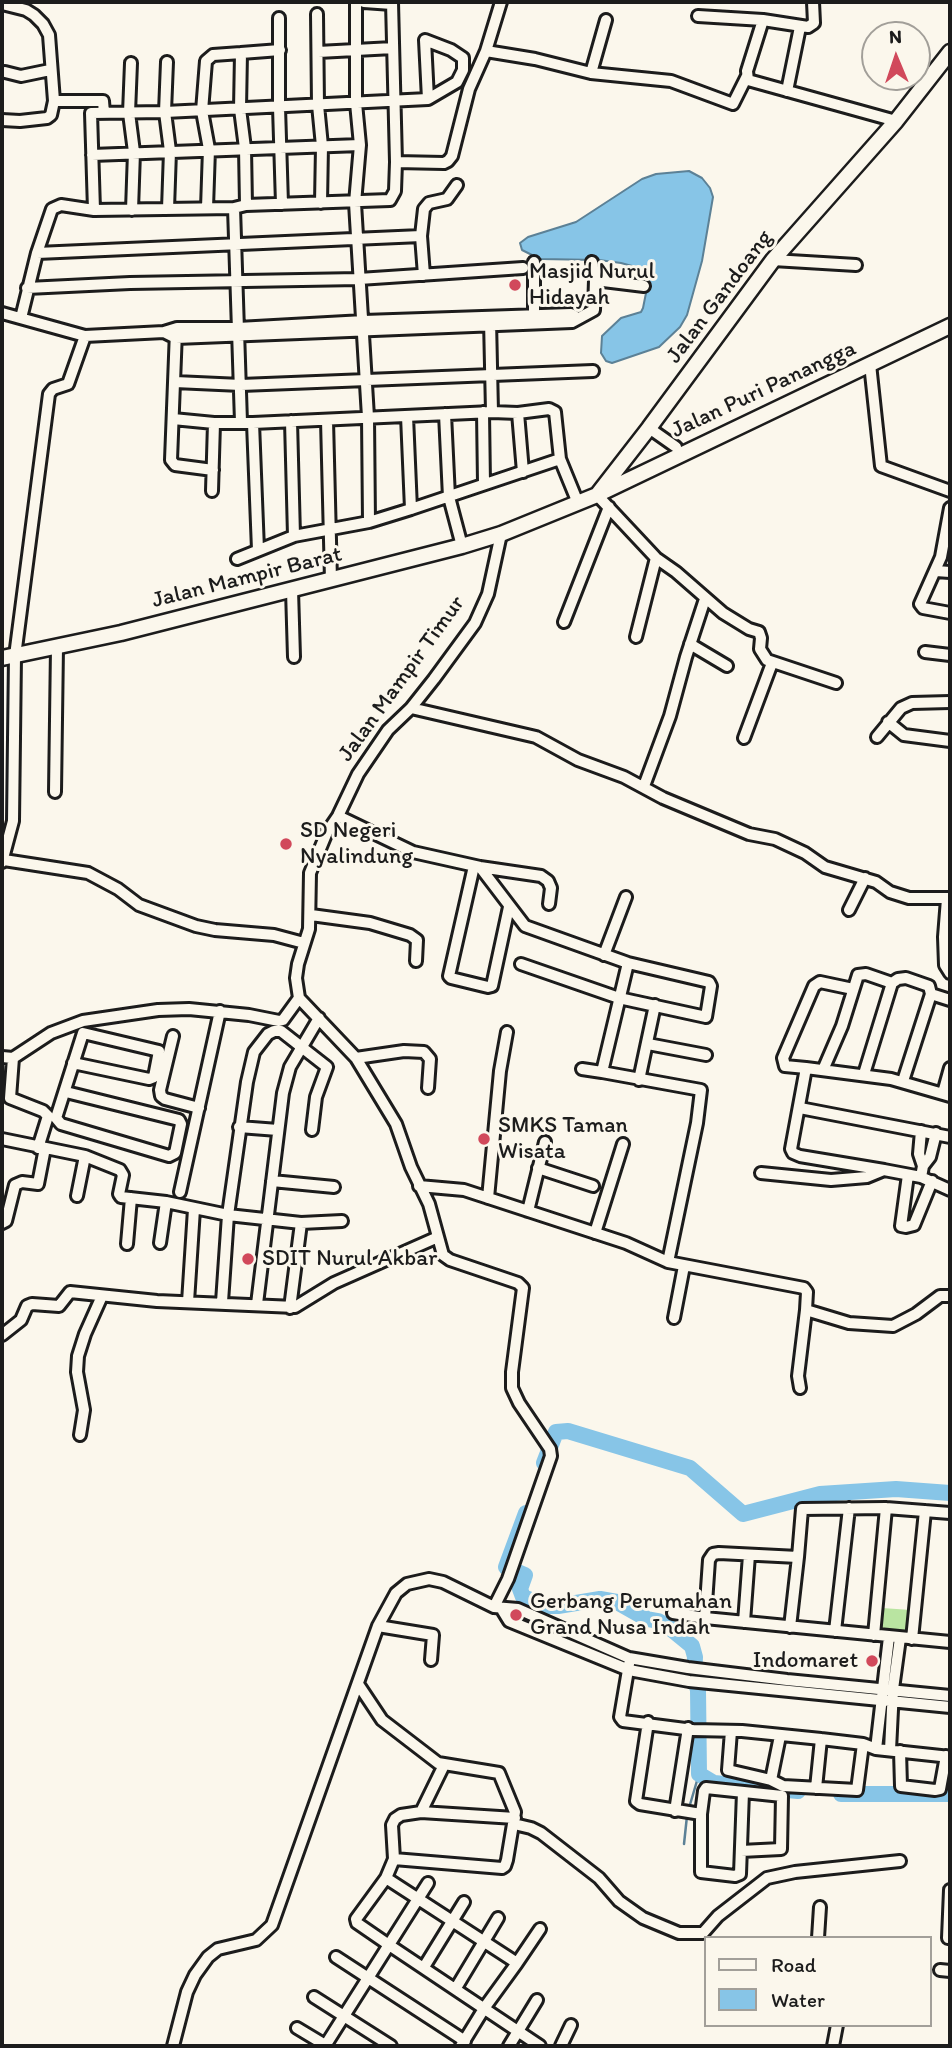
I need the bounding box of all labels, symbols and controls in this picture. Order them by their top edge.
north arrow [861,21,931,91]
text: N [889,25,902,48]
street label: Jalan Gandoang [661,225,779,369]
place label: Masjid Nurul Hidayah [529,258,655,312]
marker: Masjid Nurul Hidayah [507,277,523,293]
street label: Jalan Puri Panangga [667,335,861,445]
street label: Jalan Mampir Barat [149,541,345,615]
street label: Jalan Mampir Timur [333,591,471,767]
place label: SD Negeri Nyalindung [300,817,413,871]
marker: SD Negeri Nyalindung [278,836,294,852]
place label: SMKS Taman Wisata [498,1112,628,1166]
marker: SMKS Taman Wisata [476,1131,492,1147]
place label: SDIT Nurul Akbar [262,1245,437,1273]
marker: SDIT Nurul Akbar [240,1251,256,1267]
place label: Gerbang Perumahan Grand Nusa Indah [530,1588,732,1642]
marker: Gerbang Perumahan Grand Nusa Indah [508,1607,524,1623]
place label: Indomaret [753,1647,858,1675]
marker: Indomaret [864,1653,880,1669]
legend [704,1936,931,2027]
text: Road [771,1952,816,1977]
text: Water [771,1987,825,2012]

